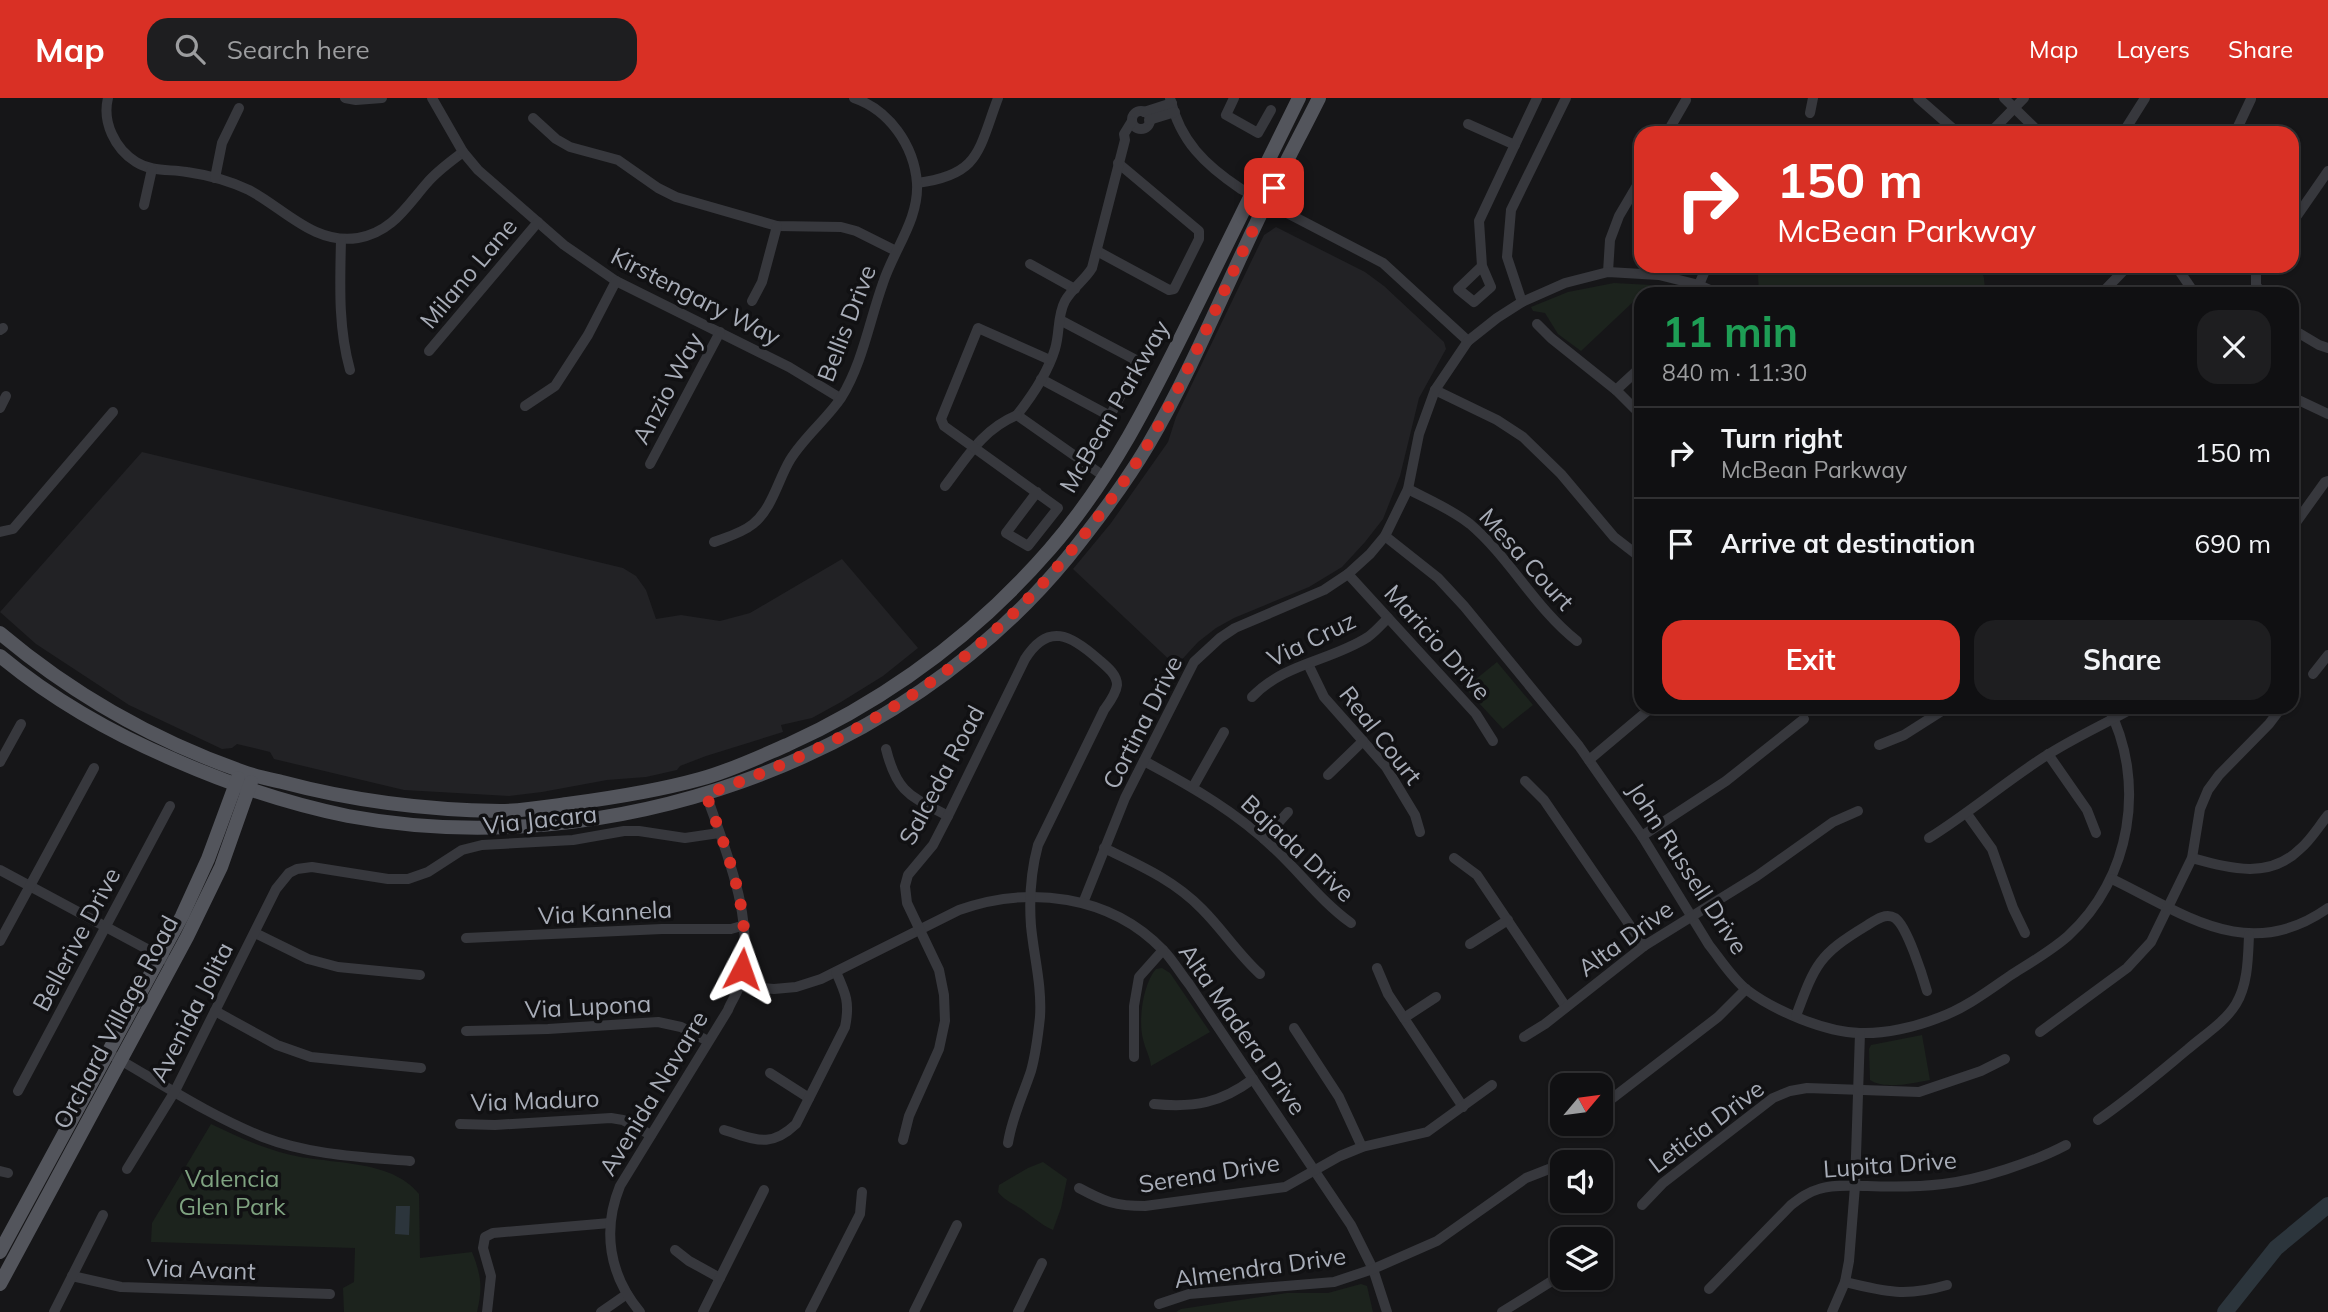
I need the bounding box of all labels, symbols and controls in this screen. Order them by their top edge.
search box [147,18,637,81]
text: Map [35,29,105,70]
icon: search [171,30,209,68]
text: Search here [227,33,370,66]
text: Map [2029,34,2078,64]
text: Layers [2116,34,2190,64]
text: Share [2228,34,2293,64]
text: 150 m [1777,149,1923,210]
icon: right [1662,154,1753,245]
pin [1244,158,1304,218]
icon: arrive [1255,169,1293,207]
text: McBean Parkway [1777,210,2036,250]
street label: Milano Lane [413,212,523,334]
street label: Kirstengary Way [606,240,786,352]
street label: Bellis Drive [810,260,882,386]
text: 11 min [1662,305,1798,358]
button: close [2197,310,2271,384]
street label: McBean Parkway [1052,314,1176,498]
street label: Anzio Way [625,327,709,449]
text: 840 m · 11:30 [1662,358,1807,387]
text: Turn right [1721,422,1842,455]
icon: right [1662,434,1700,472]
text: 150 m [2195,436,2271,469]
text: McBean Parkway [1721,455,1907,484]
street label: Mesa Court [1473,502,1581,616]
icon: arrive [1662,525,1700,563]
text: Arrive at destination [1721,527,1976,560]
text: 690 m [2195,527,2271,560]
street label: Maricio Drive [1378,578,1498,706]
street label: Via Cruz [1262,605,1360,673]
button: Exit [1662,620,1960,700]
button: Share [1974,620,2271,700]
street label: Cortina Drive [1096,650,1188,794]
street label: Real Court [1333,680,1429,790]
street label: Salceda Road [892,700,990,850]
street label: John Russell Drive [1621,776,1755,960]
street label: Bajada Drive [1235,788,1361,908]
street label: Via Jacara [481,798,599,840]
street label: Bellerive Drive [26,862,126,1016]
street label: Alta Drive [1572,893,1678,983]
street label: Via Kannela [537,894,673,930]
street label: Orchard Village Road [46,910,184,1134]
position arrow [705,932,779,1006]
street label: Avenida Jolita [143,937,239,1087]
street label: Alta Madera Drive [1173,938,1313,1120]
street label: Via Lupona [524,988,652,1024]
street label: Avenida Navarre [592,1005,714,1181]
north arrow [1550,1073,1614,1136]
map controls [1550,1073,1613,1290]
street label: Leticia Drive [1643,1073,1769,1179]
street label: Via Maduro [470,1083,600,1117]
street label: Lupita Drive [1822,1144,1958,1184]
street label: Serena Drive [1136,1147,1282,1199]
button: sound [1550,1150,1613,1213]
park label: Valencia Glen Park [178,1163,286,1221]
button: layers [1550,1227,1613,1290]
street label: Almendra Drive [1172,1240,1348,1294]
street label: Via Avant [146,1252,256,1286]

